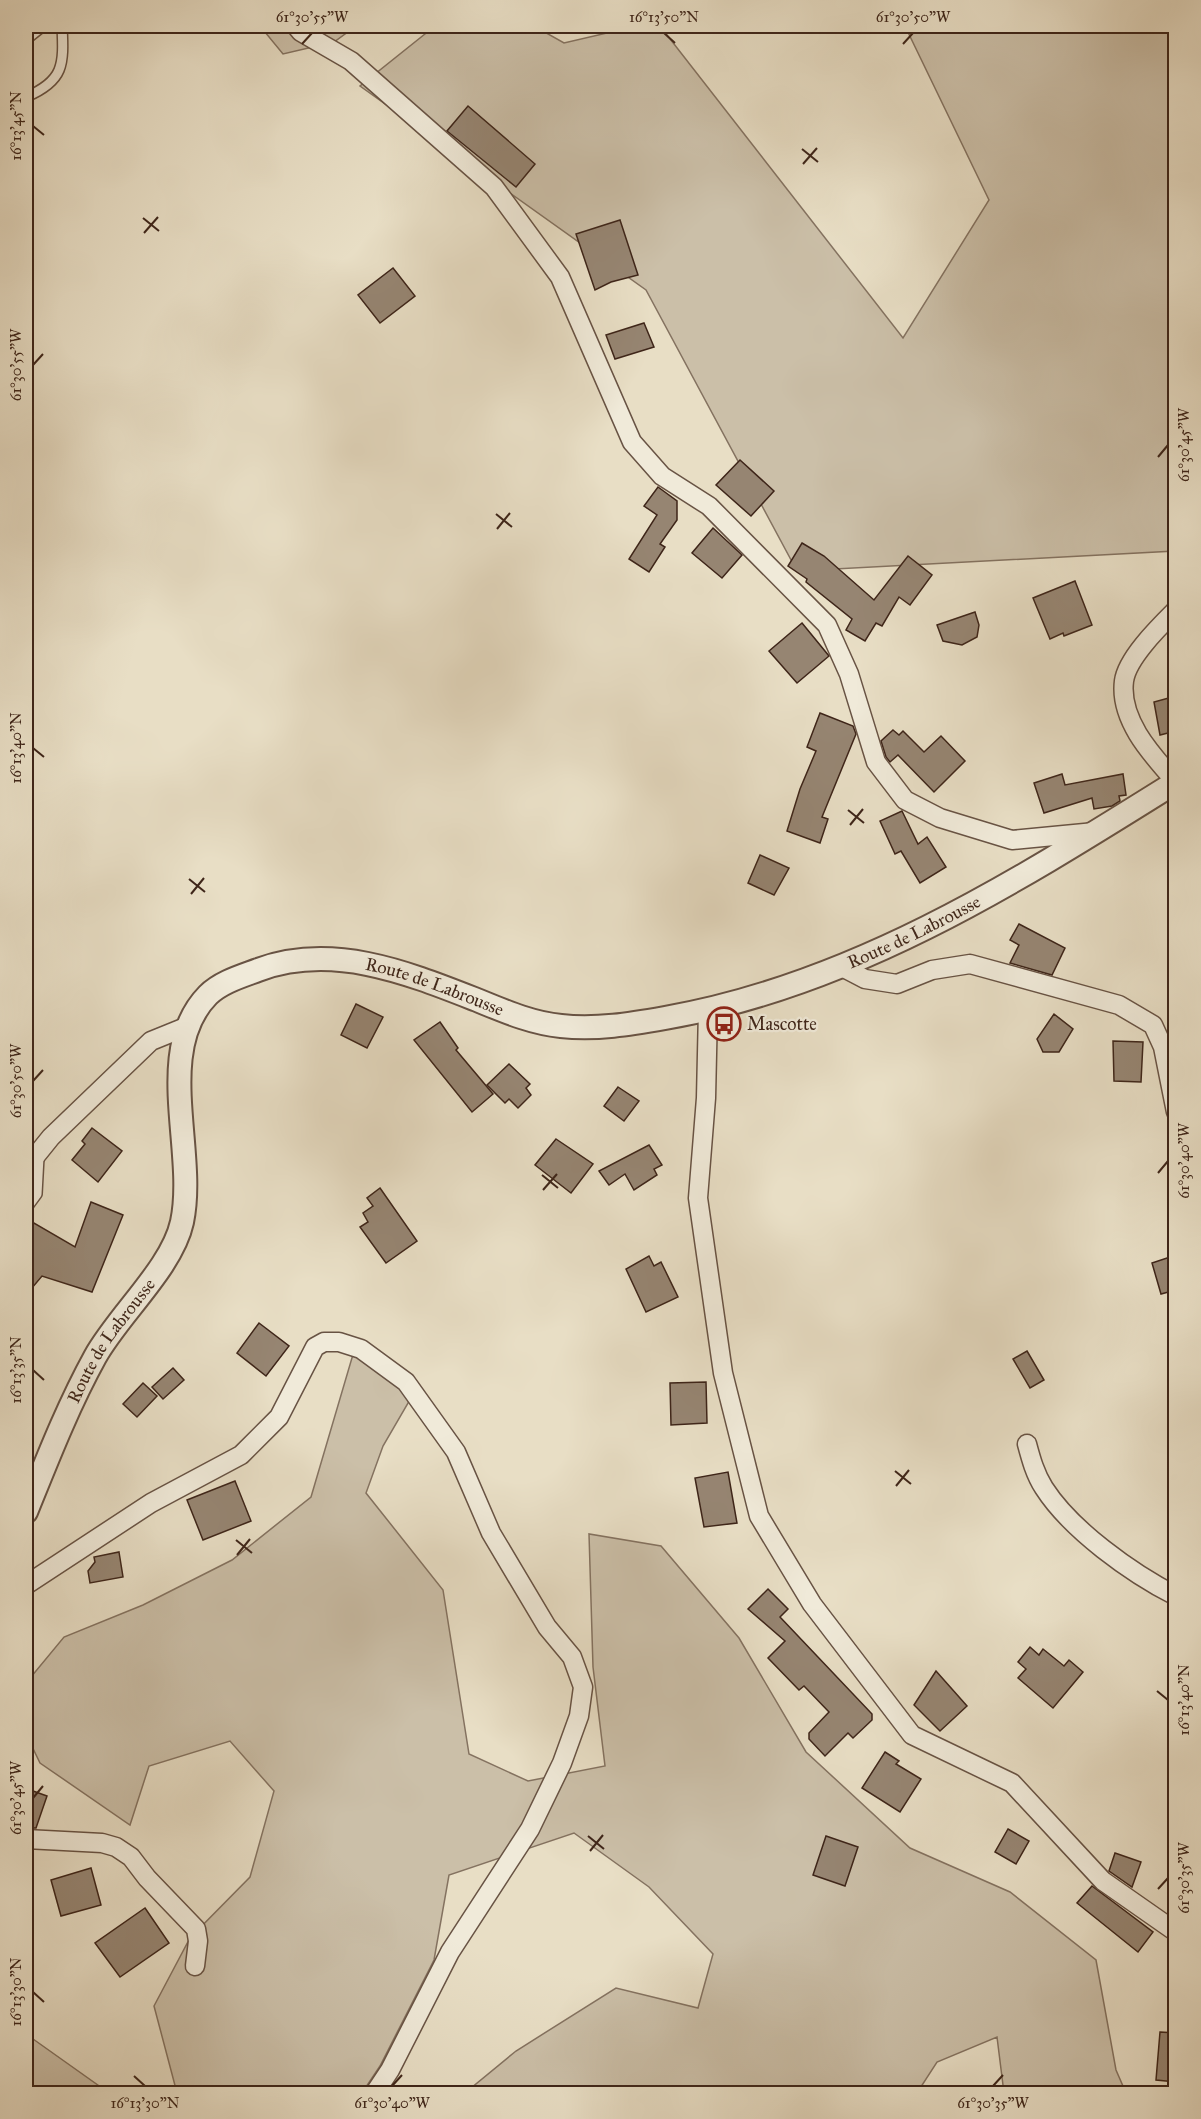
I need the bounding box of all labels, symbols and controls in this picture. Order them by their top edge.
text: 61°30'55"W [276,8,349,26]
text: 16°13'50"N [629,8,699,26]
text: 61°30'50"W [876,8,951,26]
text: 16°13'45"N [7,91,25,161]
text: 61°30'55"W [7,328,25,401]
text: 61°30'45"W [1175,407,1193,482]
text: 16°13'40"N [7,712,25,784]
street label: Route de Labrousse [844,890,984,973]
street label: Route de Labrousse [363,953,507,1021]
bus stop icon: Mascotte [706,1006,742,1042]
place label: Mascotte [747,1013,817,1035]
text: 61°30'50"W [7,1043,25,1118]
text: 61°30'40"W [1175,1122,1193,1199]
street label: Route de Labrousse [62,1274,160,1407]
text: 16°13'35"N [7,1336,25,1404]
text: 16°13'40"N [1175,1664,1193,1736]
text: 61°30'45"W [7,1760,25,1835]
text: 61°30'35"W [1175,1841,1193,1914]
text: 16°13'30"N [7,1957,25,2027]
text: 16°13'30"N [110,2094,180,2112]
text: 61°30'40"W [354,2094,431,2112]
text: 61°30'35"W [957,2094,1030,2112]

